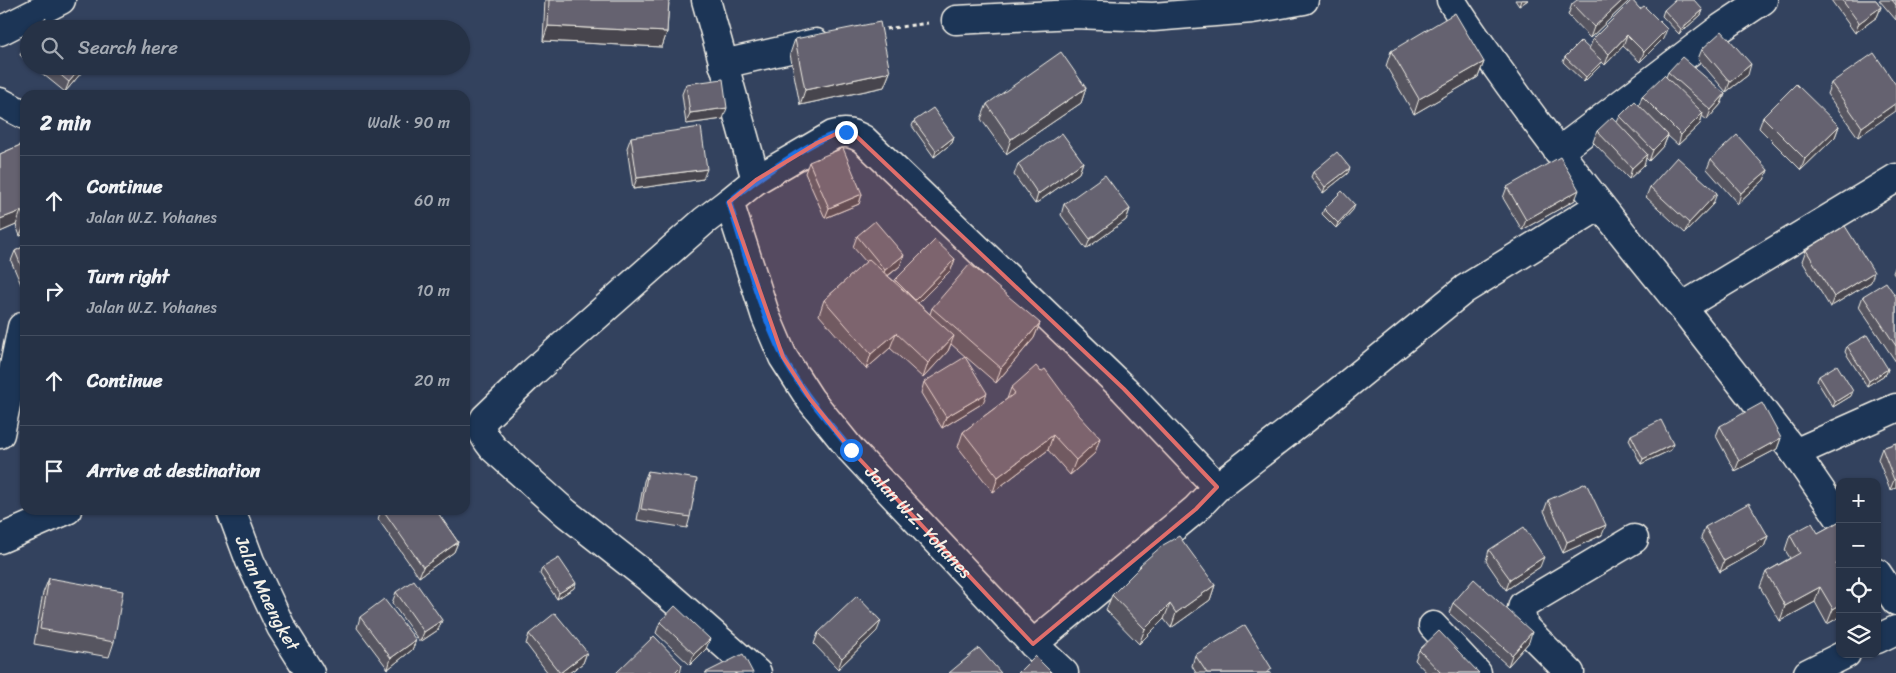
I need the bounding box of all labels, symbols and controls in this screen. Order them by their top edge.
search box [20,20,470,75]
text: Search here [78,31,178,64]
icon: search [38,34,66,62]
text: 2 min [40,104,91,142]
text: Walk · 90 m [368,108,450,137]
route end [835,121,858,144]
text: Continue [87,170,163,203]
text: 60 m [414,186,450,215]
icon: ahead [40,187,68,215]
text: Jalan W.Z. Yohanes [87,203,217,232]
text: Turn right [87,260,169,293]
text: 10 m [417,276,450,305]
icon: right [40,277,68,305]
text: Jalan W.Z. Yohanes [87,293,217,322]
text: Continue [87,364,163,397]
text: 20 m [414,366,450,395]
icon: ahead [40,367,68,395]
route start [840,439,863,462]
text: Arrive at destination [87,454,260,487]
icon: arrive [40,457,68,485]
street label: Jalan W.Z. Yohanes [856,457,981,587]
map controls [1836,478,1881,658]
button: + [1836,478,1881,523]
button: − [1836,523,1881,568]
street label: Jalan Maengket [226,530,309,658]
button: locate [1836,568,1881,613]
button: layers [1836,613,1881,658]

